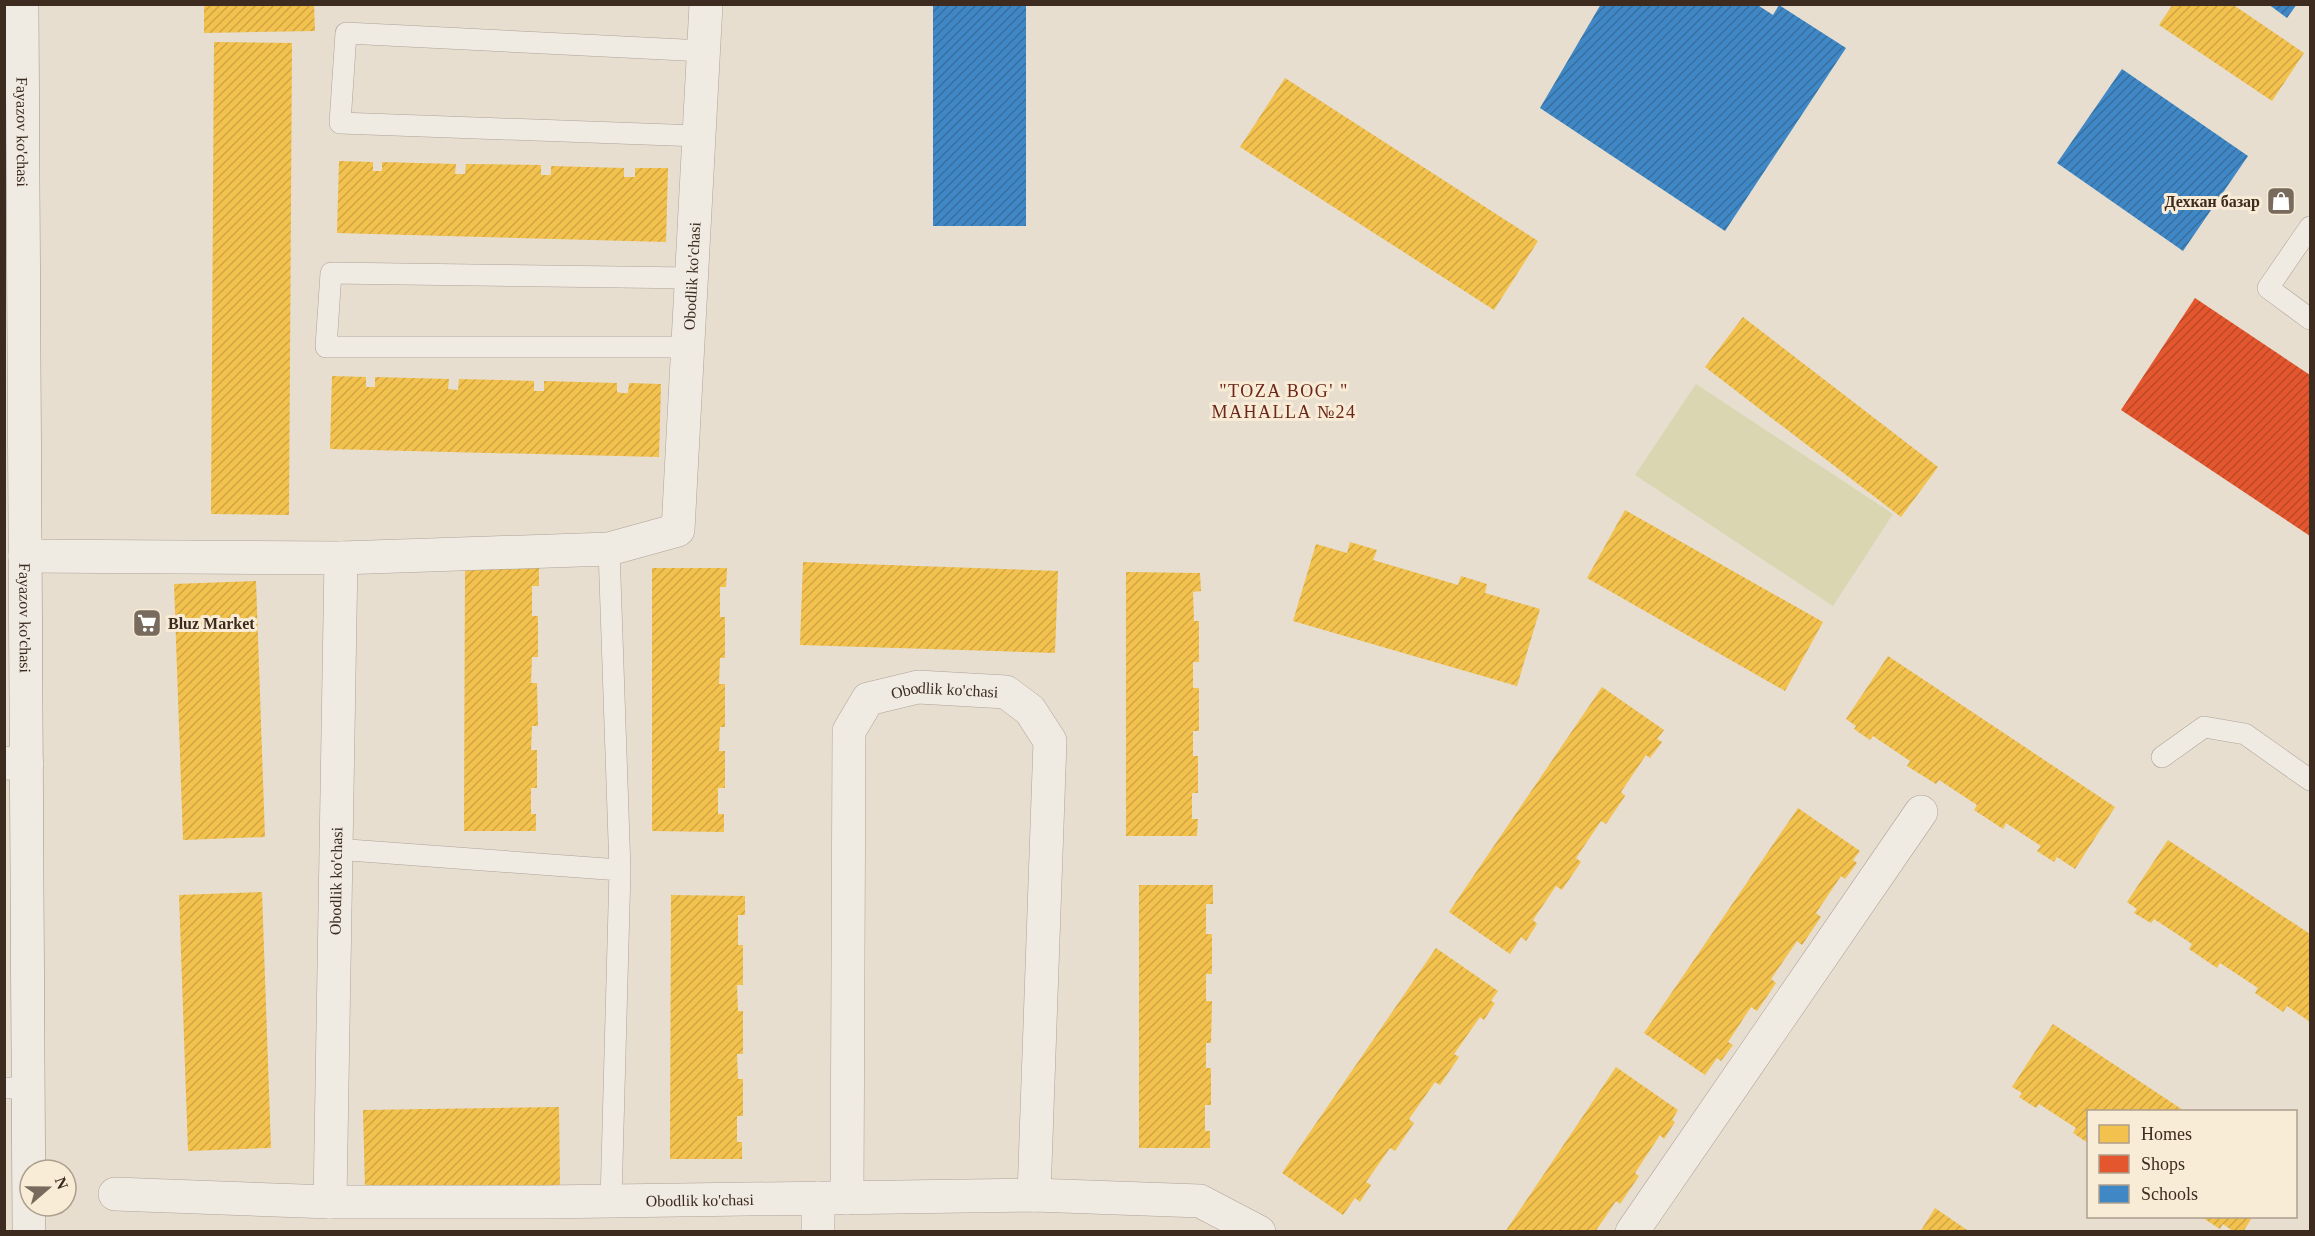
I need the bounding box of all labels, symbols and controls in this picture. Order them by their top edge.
street label: Fayazov ko'chasi [13,77,32,188]
shop icon: Дехкан базар [2265,185,2297,217]
place label: Дехкан базар [2164,193,2260,211]
street label: Obodlik ko'chasi [680,221,703,331]
district label: "TOZA BOG' " MAHALLA №24 [1211,381,1357,422]
street label: Fayazov ko'chasi [16,563,34,674]
supermarket icon: Bluz Market [131,607,163,639]
place label: Bluz Market [168,615,255,632]
street label: Obodlik ko'chasi [889,679,999,702]
street label: Obodlik ko'chasi [326,826,345,935]
legend [2087,1110,2297,1218]
text: Homes [2141,1124,2192,1144]
text: Shops [2141,1154,2185,1174]
north arrow [18,1158,78,1218]
text: N [52,1175,72,1192]
text: Schools [2141,1184,2198,1204]
street label: Obodlik ko'chasi [646,1191,755,1209]

